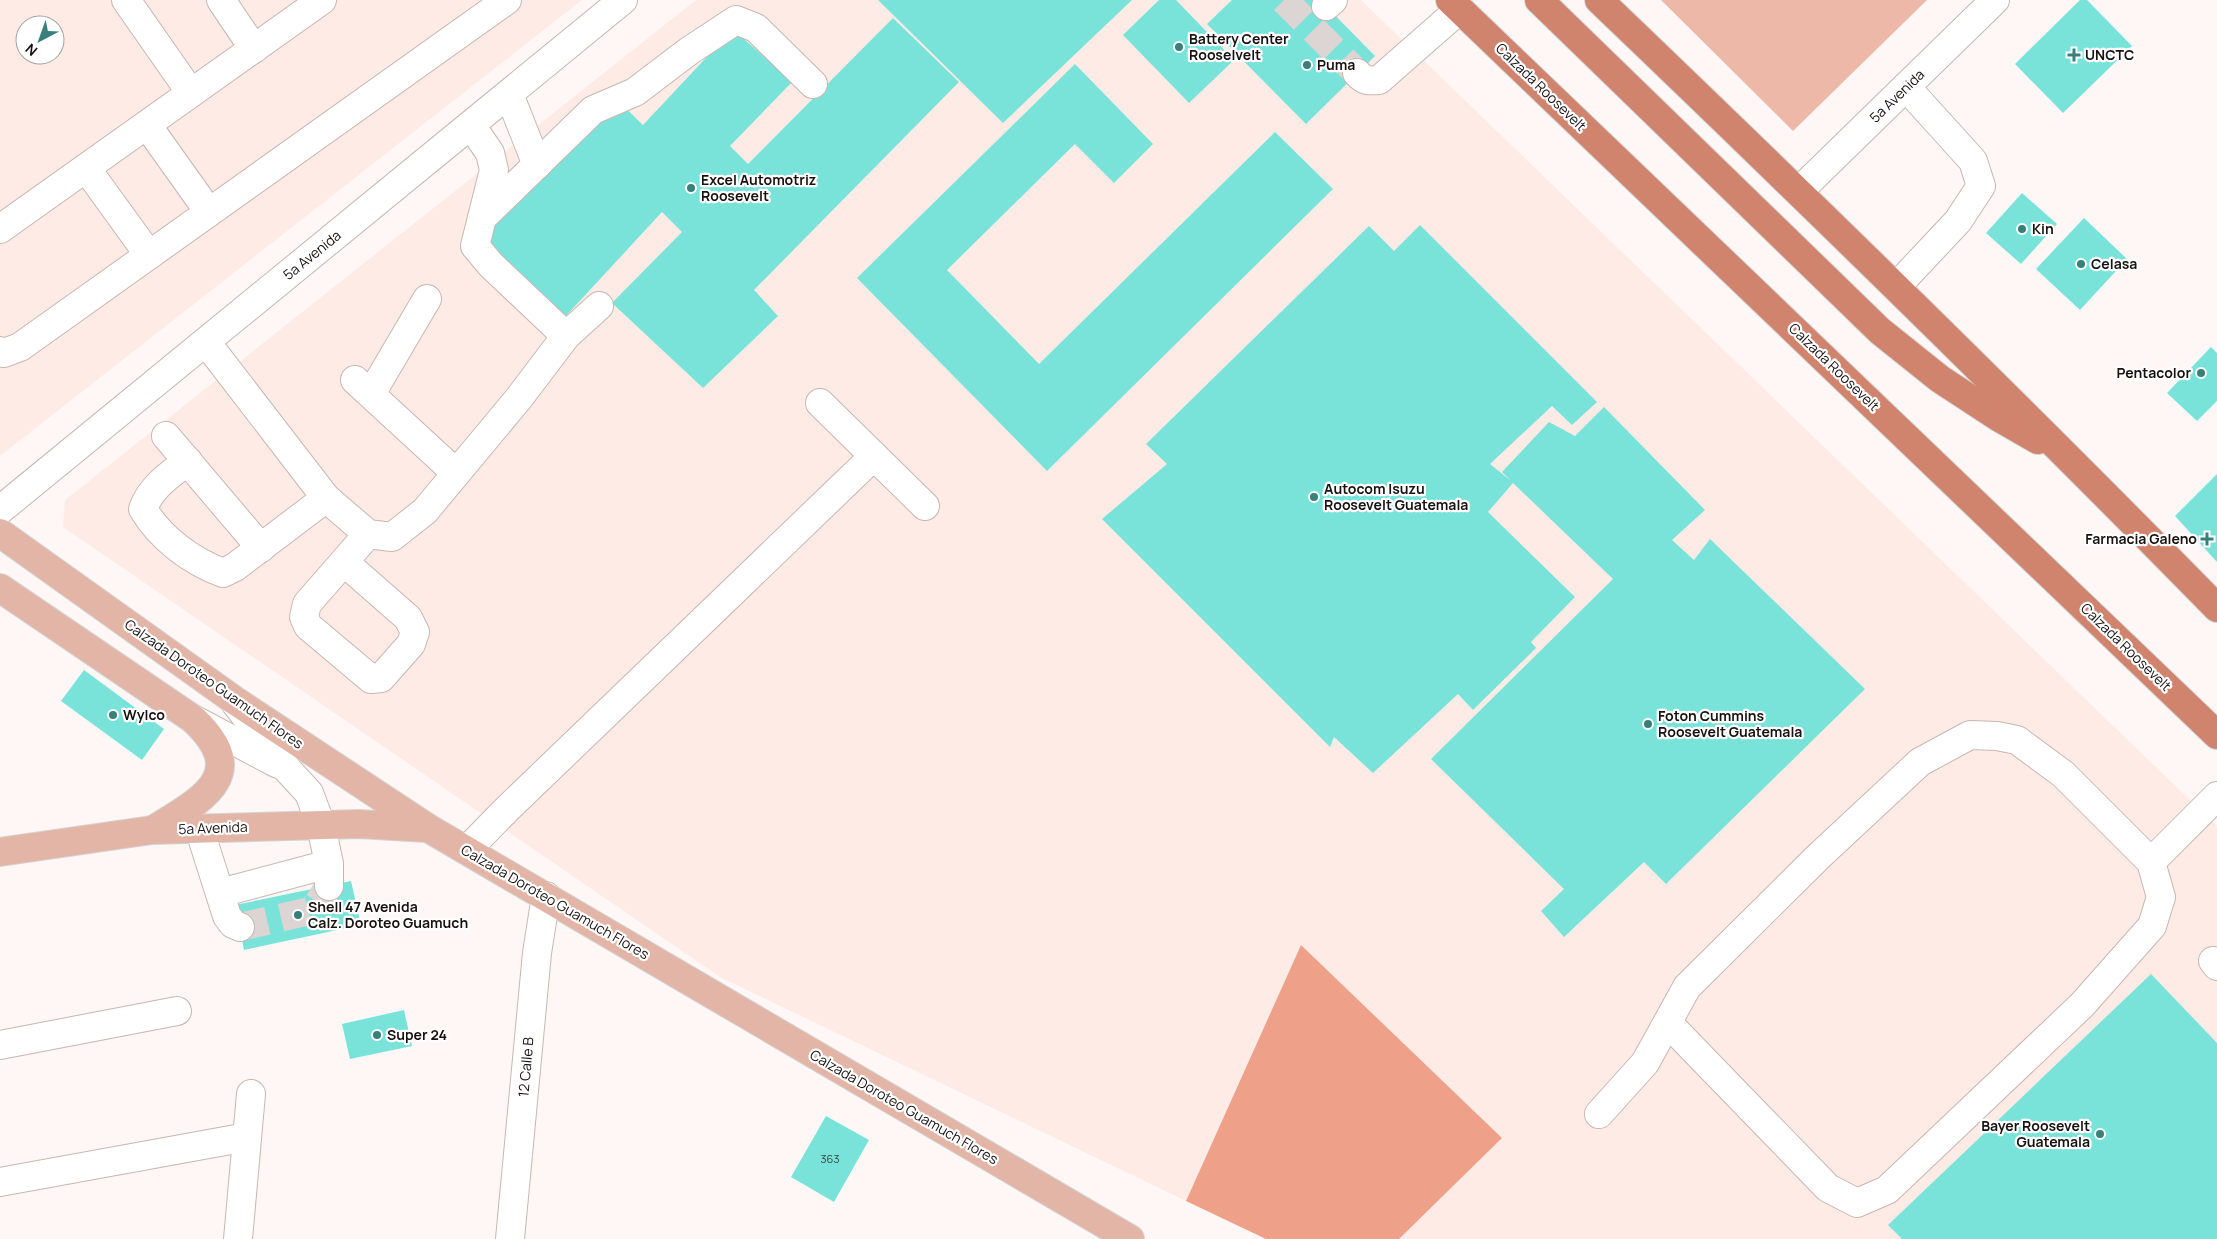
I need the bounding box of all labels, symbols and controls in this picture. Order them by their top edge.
north arrow [15,15,65,65]
place label: Battery Center Rooselvelt [1189,29,1289,64]
street label: Calzada Roosevelt [1492,38,1591,135]
text: N [21,40,41,61]
marker: Battery Center Rooselvelt [1173,41,1185,53]
place label: UNCTC [2085,45,2134,64]
marker: UNCTC [2067,48,2081,62]
place label: Puma [1317,55,1355,74]
marker: Puma [1301,59,1313,71]
street label: 5a Avenida [1865,65,1928,127]
place label: Excel Automotriz Roosevelt [701,170,816,205]
marker: Excel Automotriz Roosevelt [685,182,697,194]
place label: Kin [2032,219,2054,238]
marker: Kin [2016,223,2028,235]
street label: 5a Avenida [279,225,345,284]
place label: Celasa [2091,254,2137,273]
marker: Celasa [2075,258,2087,270]
street label: Calzada Roosevelt [1785,318,1884,415]
place label: Pentacolor [2116,363,2191,382]
marker: Pentacolor [2195,367,2207,379]
place label: Autocom Isuzu Roosevelt Guatemala [1324,479,1468,514]
marker: Autocom Isuzu Roosevelt Guatemala [1308,491,1320,503]
place label: Farmacia Galeno [2085,529,2197,548]
marker: Farmacia Galeno [2201,533,2213,545]
street label: Calzada Roosevelt [2077,598,2176,695]
street label: Calzada Doroteo Guamuch Flores [121,614,307,753]
place label: Wylco [123,705,165,724]
place label: Foton Cummins Roosevelt Guatemala [1658,706,1802,741]
marker: Wylco [107,709,119,721]
marker: Foton Cummins Roosevelt Guatemala [1642,718,1654,730]
street label: 5a Avenida [178,817,248,838]
street label: Calzada Doroteo Guamuch Flores [458,840,653,963]
place label: Shell 47 Avenida Calz. Doroteo Guamuch [308,897,468,932]
marker: Shell 47 Avenida Calz. Doroteo Guamuch [292,909,304,921]
place label: Super 24 [387,1025,447,1044]
marker: Super 24 [371,1029,383,1041]
street label: 12 Calle B [513,1036,538,1098]
street label: Calzada Doroteo Guamuch Flores [807,1045,1002,1168]
place label: Bayer Roosevelt Guatemala [1981,1116,2090,1151]
marker: Bayer Roosevelt Guatemala [2094,1128,2106,1140]
house number: 363 [821,1151,840,1166]

